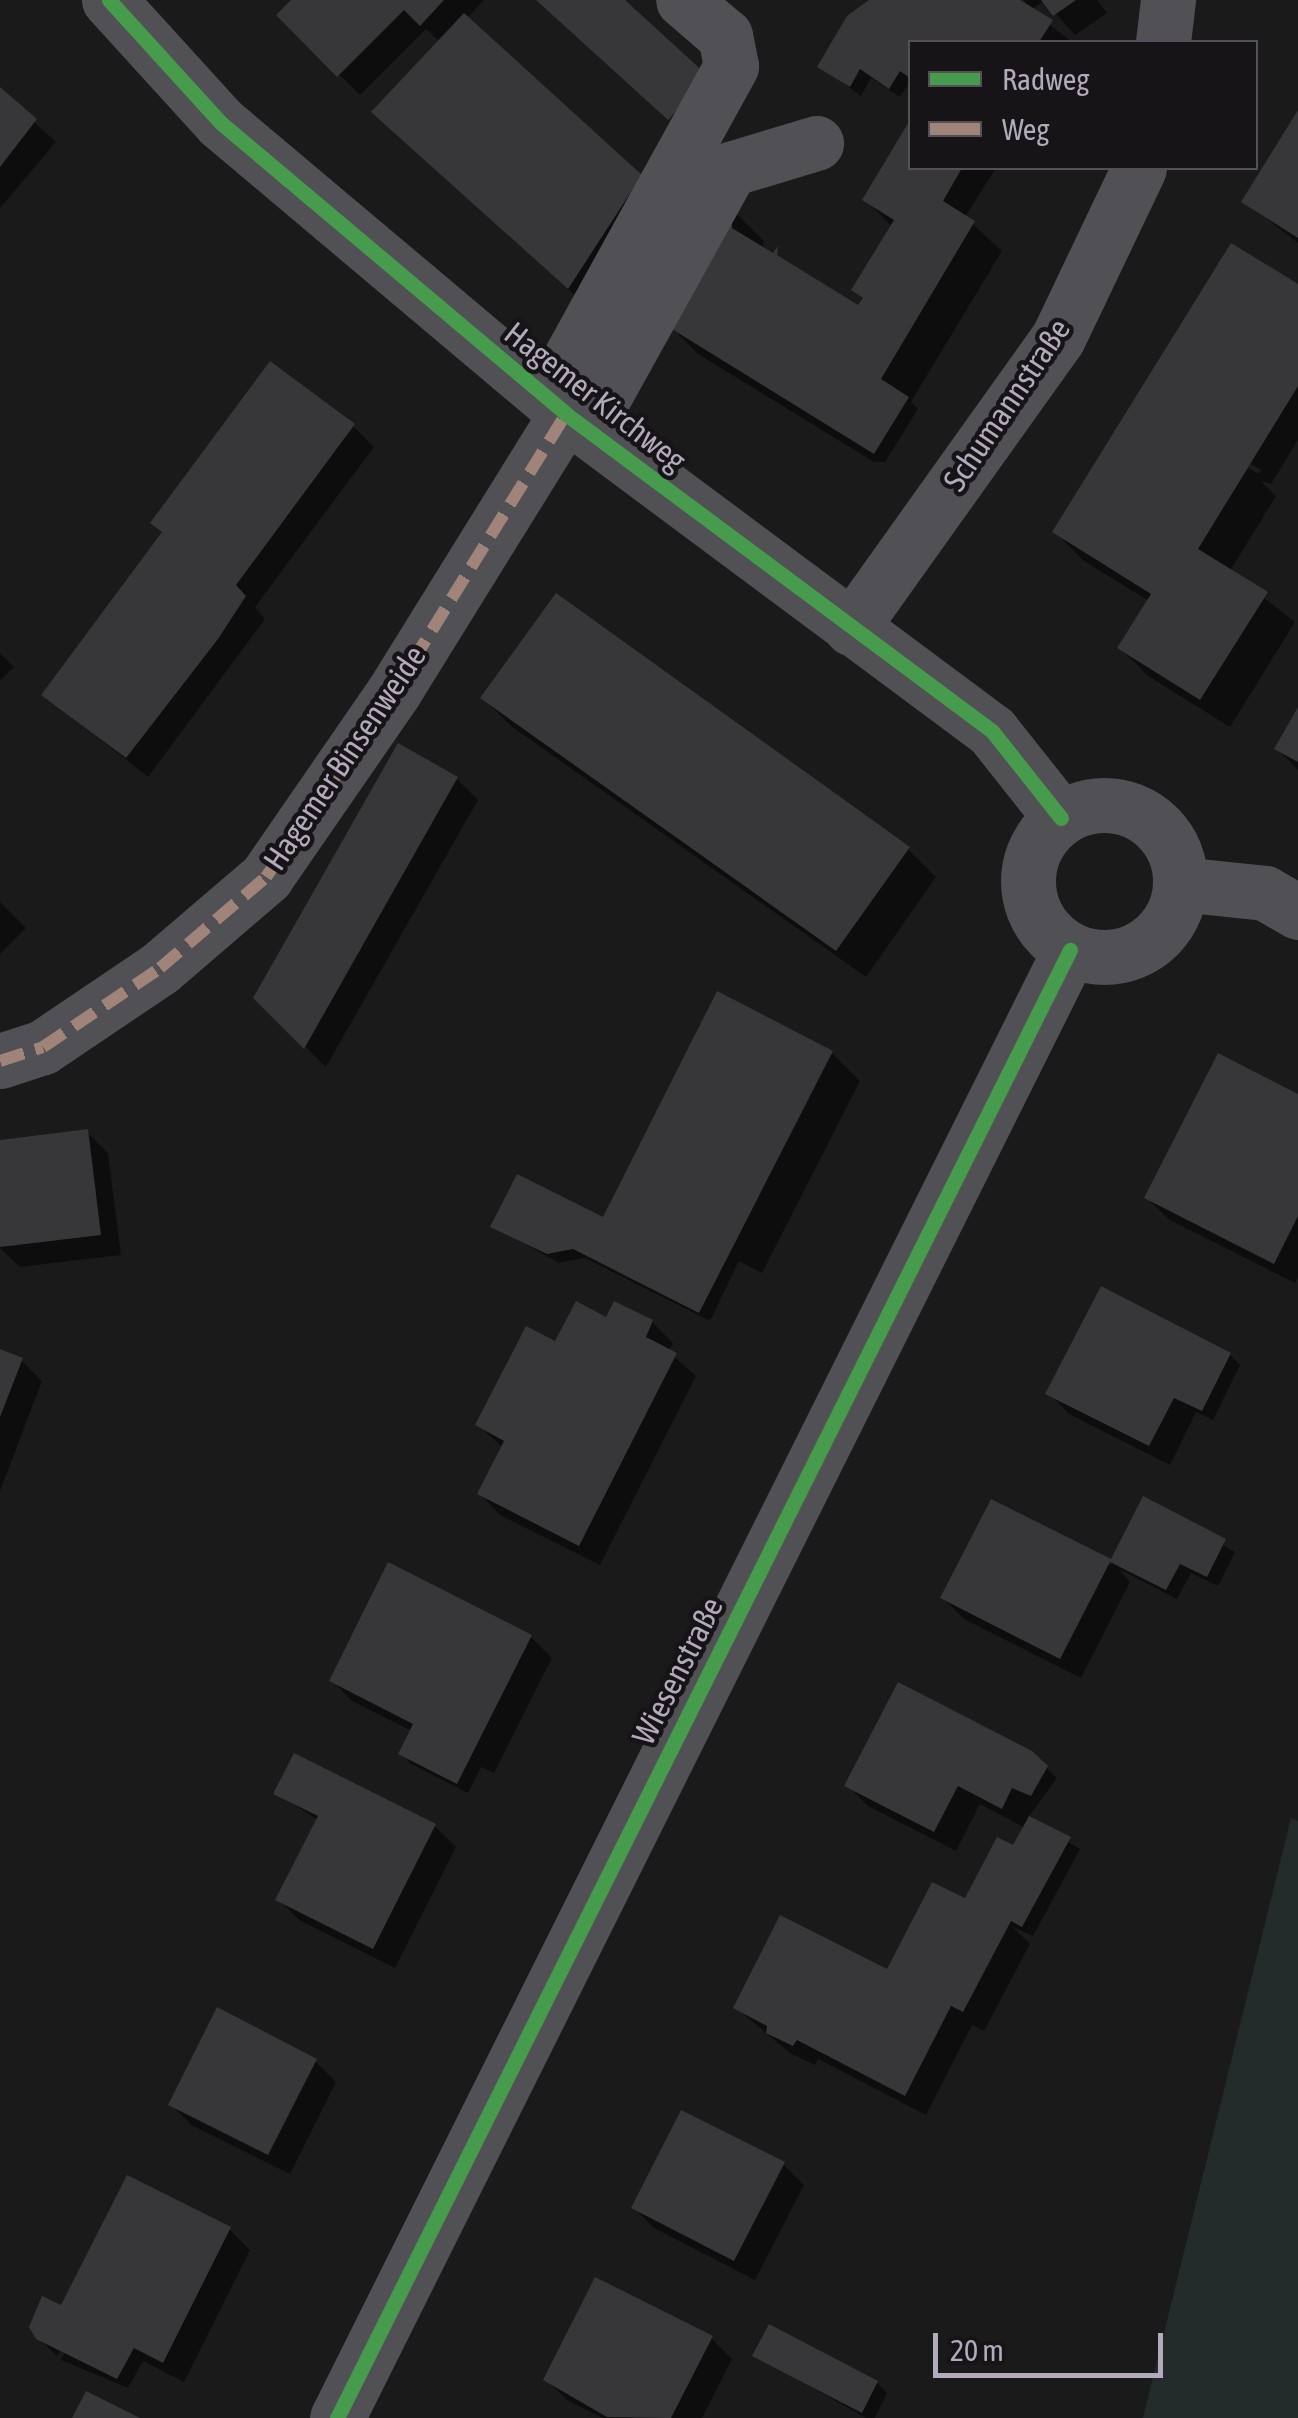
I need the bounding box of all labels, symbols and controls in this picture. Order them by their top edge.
legend [908,40,1258,170]
text: Radweg [1002,62,1089,96]
text: Weg [1002,112,1049,146]
street label: Schumannstraße [935,312,1079,498]
street label: Hagemer Kirchweg [497,314,693,480]
street label: Hagemer Binsenweide [256,639,434,877]
street label: Wiesenstraße [625,1591,731,1751]
scale bar [938,2313,1168,2375]
text: 20 m [950,2333,1004,2367]

